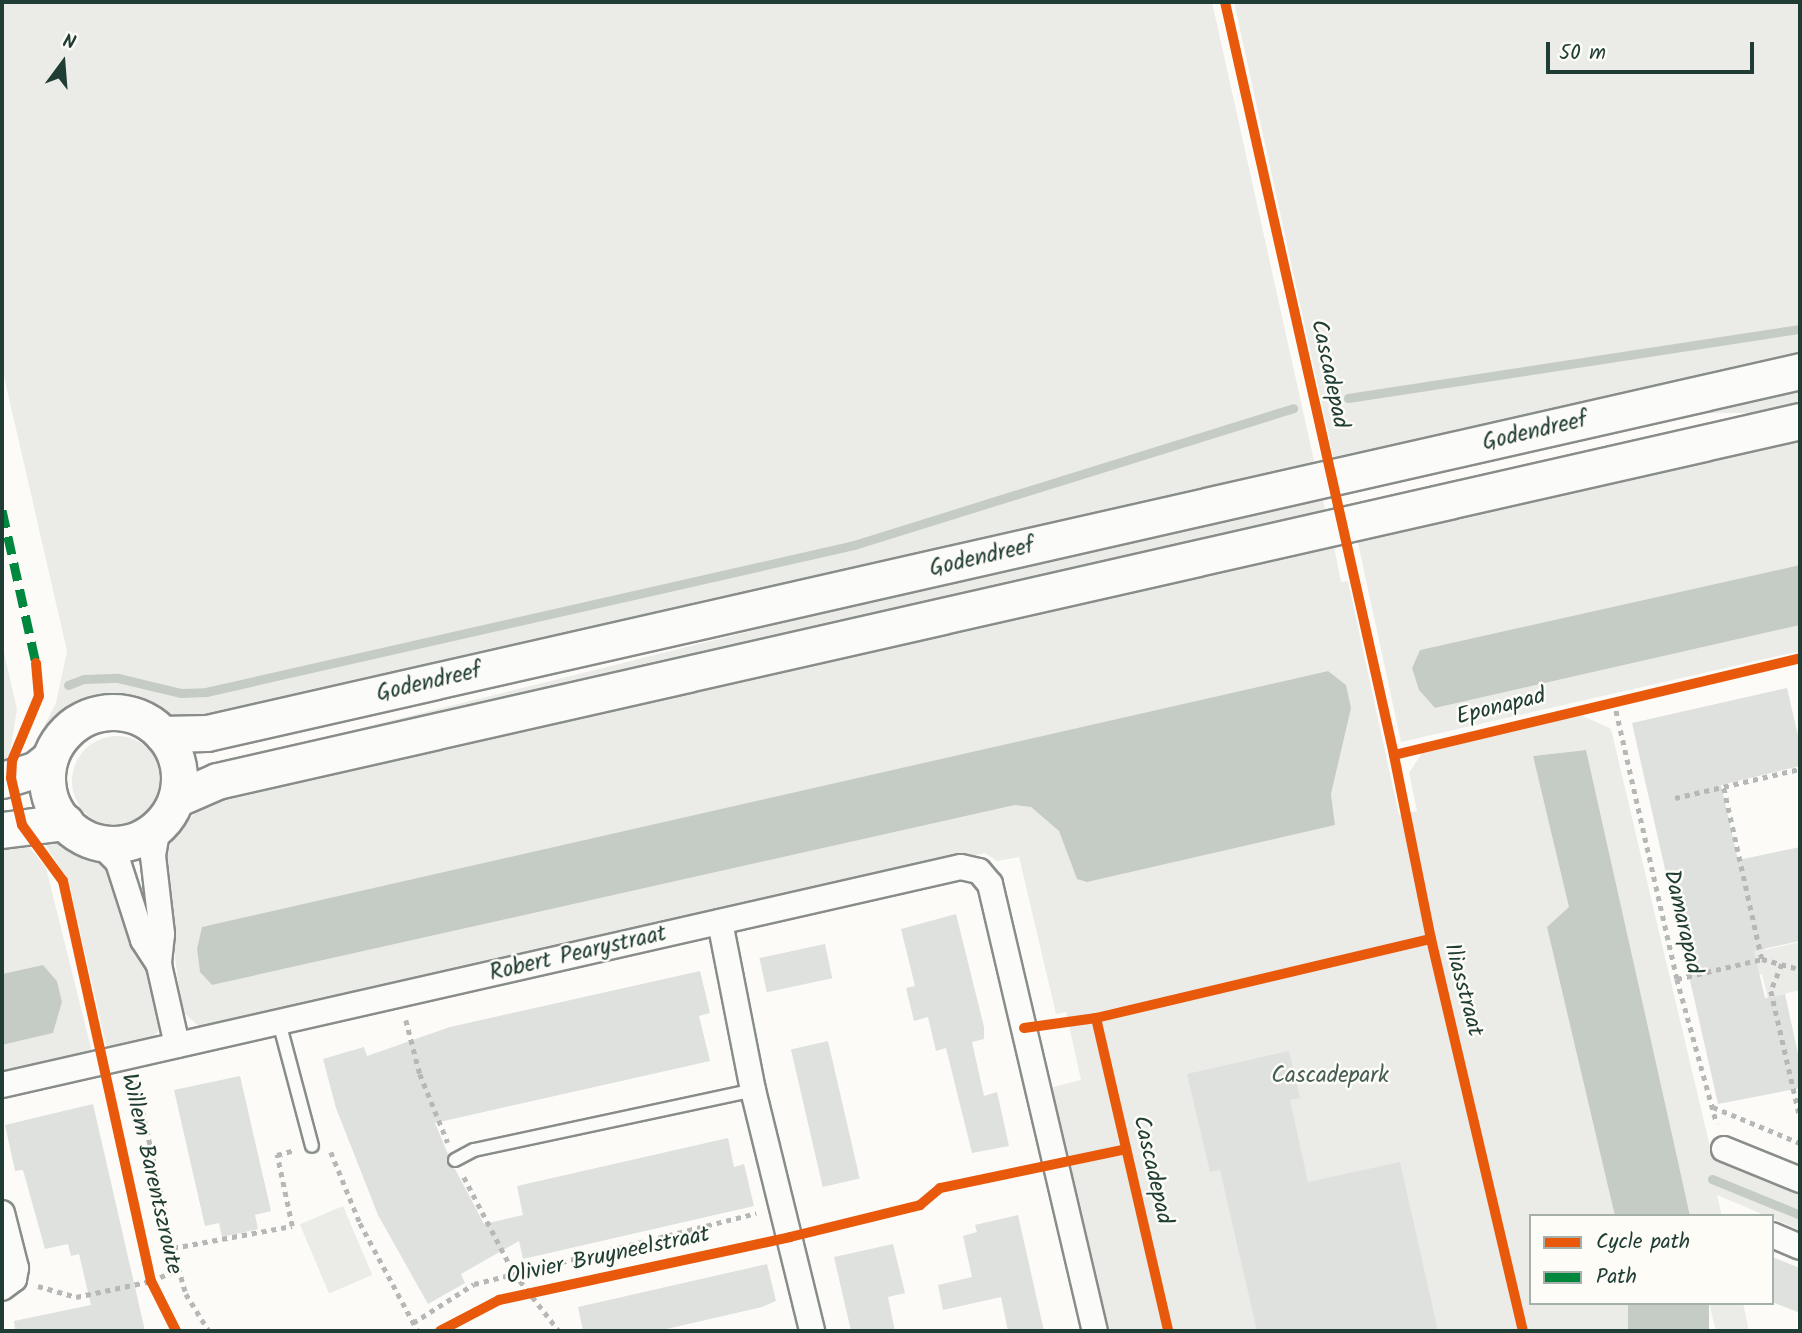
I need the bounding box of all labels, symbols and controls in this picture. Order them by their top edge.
text: N [59,27,79,59]
north arrow [28,28,98,98]
scale bar [1550,28,1758,72]
text: 50 m [1559,37,1606,70]
street label: Cascadepad [1304,317,1354,431]
street label: Godendreef [1480,407,1590,457]
street label: Godendreef [927,533,1037,583]
street label: Godendreef [374,658,484,708]
street label: Eponapad [1453,683,1549,731]
street label: Damarapad [1657,867,1707,977]
street label: Robert Pearystraat [487,920,669,988]
street label: Iliasstraat [1437,940,1489,1040]
park label: Cascadepark [1271,1062,1389,1090]
street label: Willem Barentszroute [114,1071,188,1277]
street label: Cascadepad [1126,1113,1178,1227]
legend [1529,1214,1774,1305]
street label: Olivier Bruyneelstraat [504,1221,712,1291]
text: Cycle path [1596,1226,1690,1259]
text: Path [1596,1261,1637,1294]

